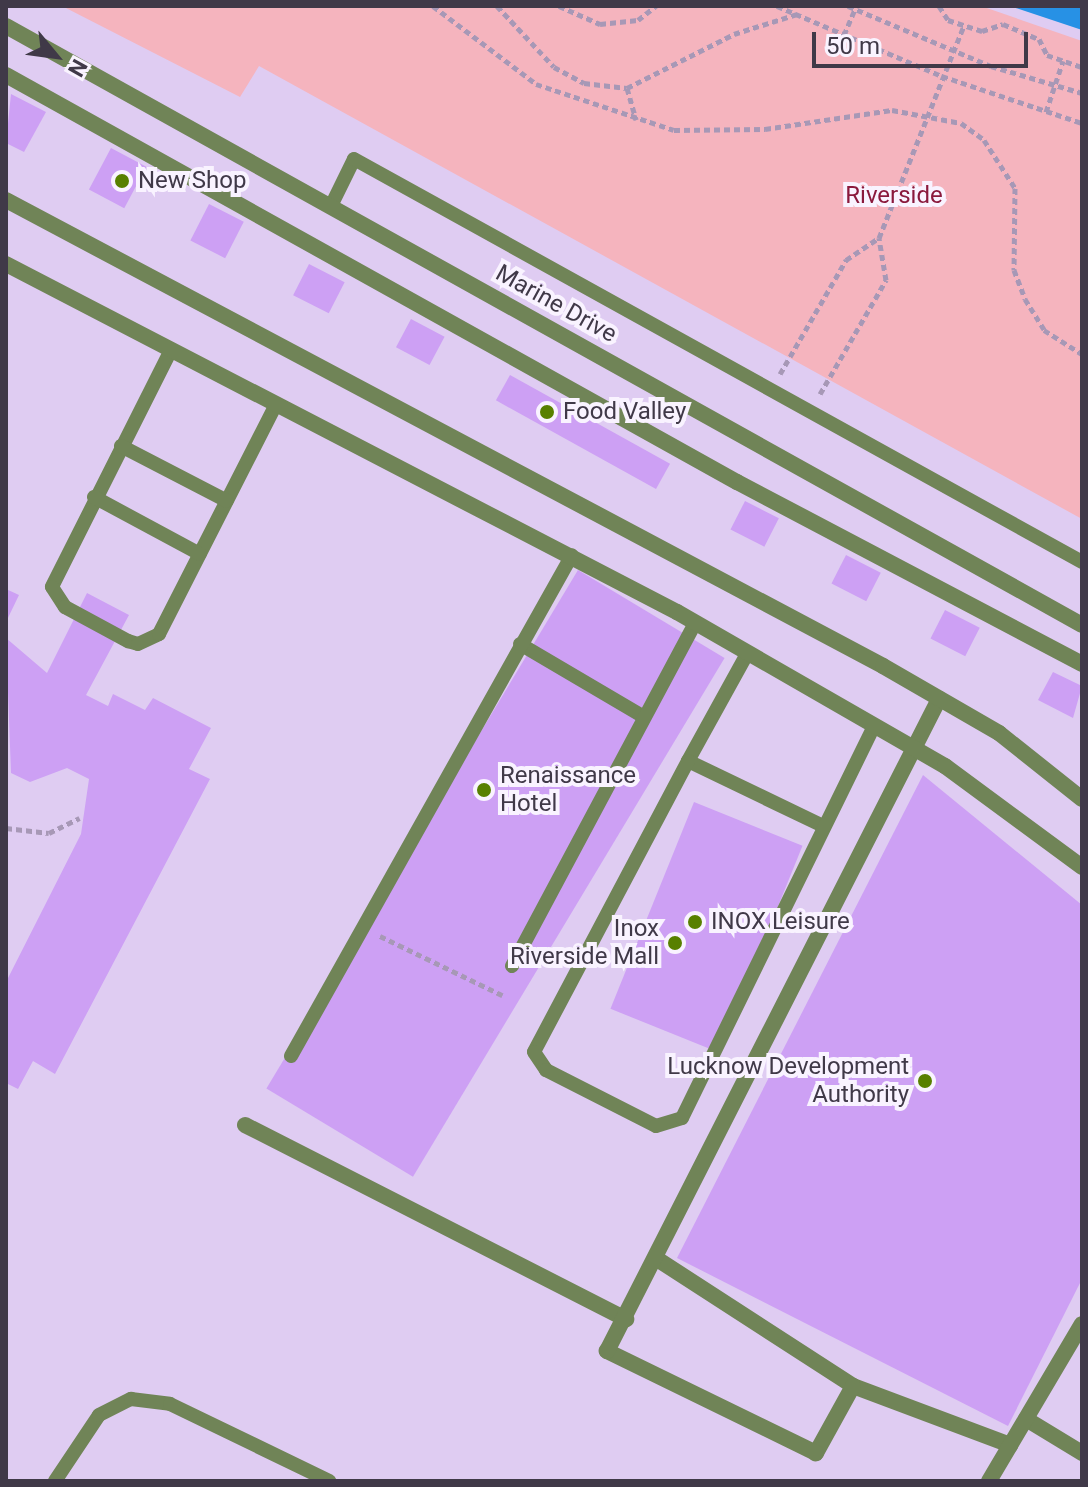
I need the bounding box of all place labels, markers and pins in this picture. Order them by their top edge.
place label: New Shop [138,167,246,195]
marker: New Shop [113,172,131,190]
place label: Food Valley [563,398,686,426]
marker: Food Valley [538,403,556,421]
place label: Renaissance Hotel [500,762,636,818]
marker: Renaissance Hotel [475,781,493,799]
place label: INOX Leisure [711,908,850,936]
marker: INOX Leisure [686,913,704,931]
place label: Inox Riverside Mall [510,915,659,971]
marker: Inox Riverside Mall [666,934,684,952]
place label: Lucknow Development Authority [667,1053,909,1109]
marker: Lucknow Development Authority [916,1072,934,1090]

